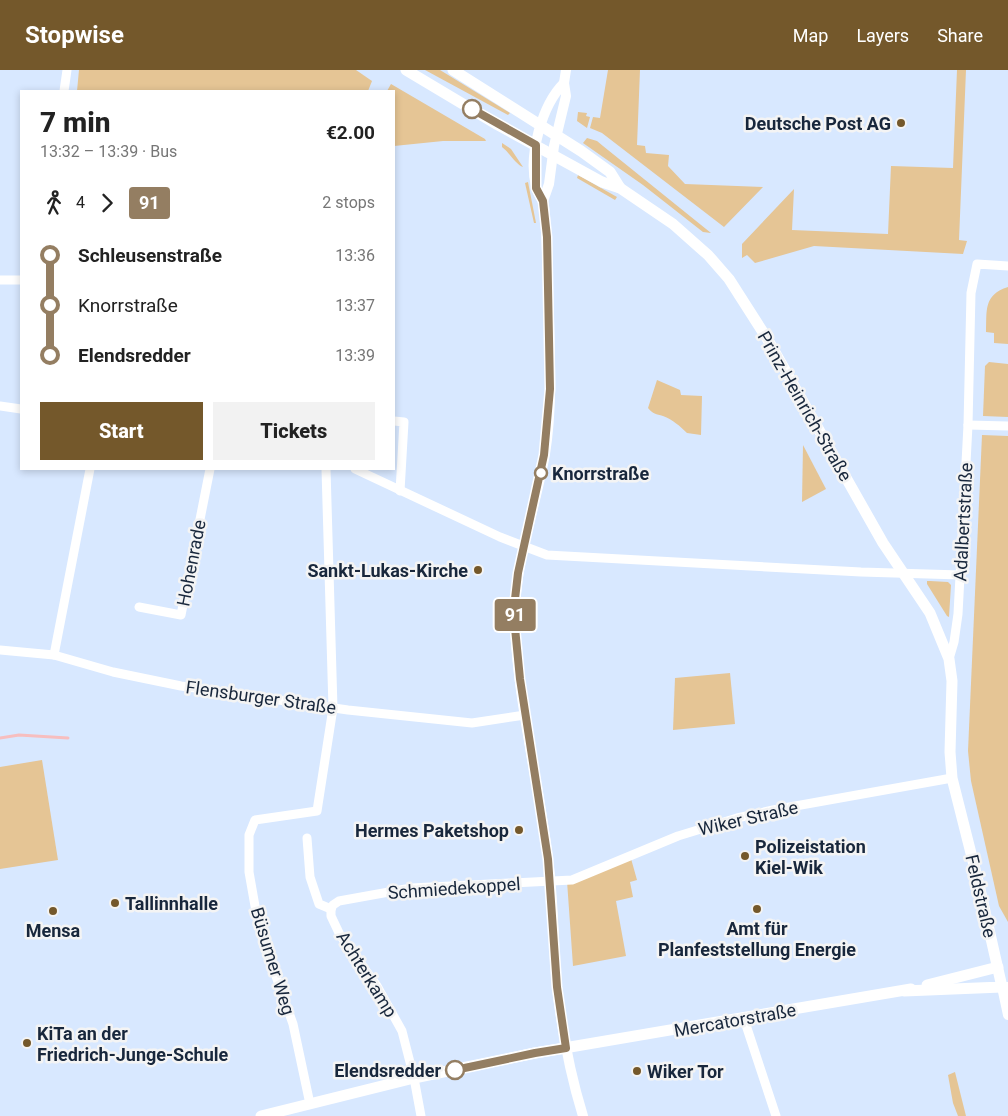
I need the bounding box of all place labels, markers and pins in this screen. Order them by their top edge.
unlabelled marker [462,99,482,119]
place label: Deutsche Post AG [745,113,891,134]
marker: Deutsche Post AG [895,117,907,129]
place label: Knorrstraße [552,463,649,484]
marker: Knorrstraße [534,466,548,480]
place label: Sankt-Lukas-Kirche [307,560,468,581]
marker: Sankt-Lukas-Kirche [472,564,484,576]
place label: Hermes Paketshop [355,820,509,841]
marker: Hermes Paketshop [513,824,525,836]
place label: Polizeistation Kiel-Wik [755,836,866,878]
marker: Polizeistation Kiel-Wik [739,850,751,862]
place label: Tallinnhalle [125,893,218,914]
marker: Tallinnhalle [109,897,121,909]
marker: Amt für Planfeststellung Energie [751,903,763,915]
marker: Mensa [47,905,59,917]
place label: Amt für Planfeststellung Energie [658,918,856,960]
place label: Mensa [26,920,81,941]
place label: KiTa an der Friedrich-Junge-Schule [37,1023,228,1065]
marker: KiTa an der Friedrich-Junge-Schule [21,1037,33,1049]
place label: Elendsredder [334,1060,441,1081]
marker: Elendsredder [445,1060,465,1080]
place label: Wiker Tor [647,1061,724,1082]
marker: Wiker Tor [631,1065,643,1077]

